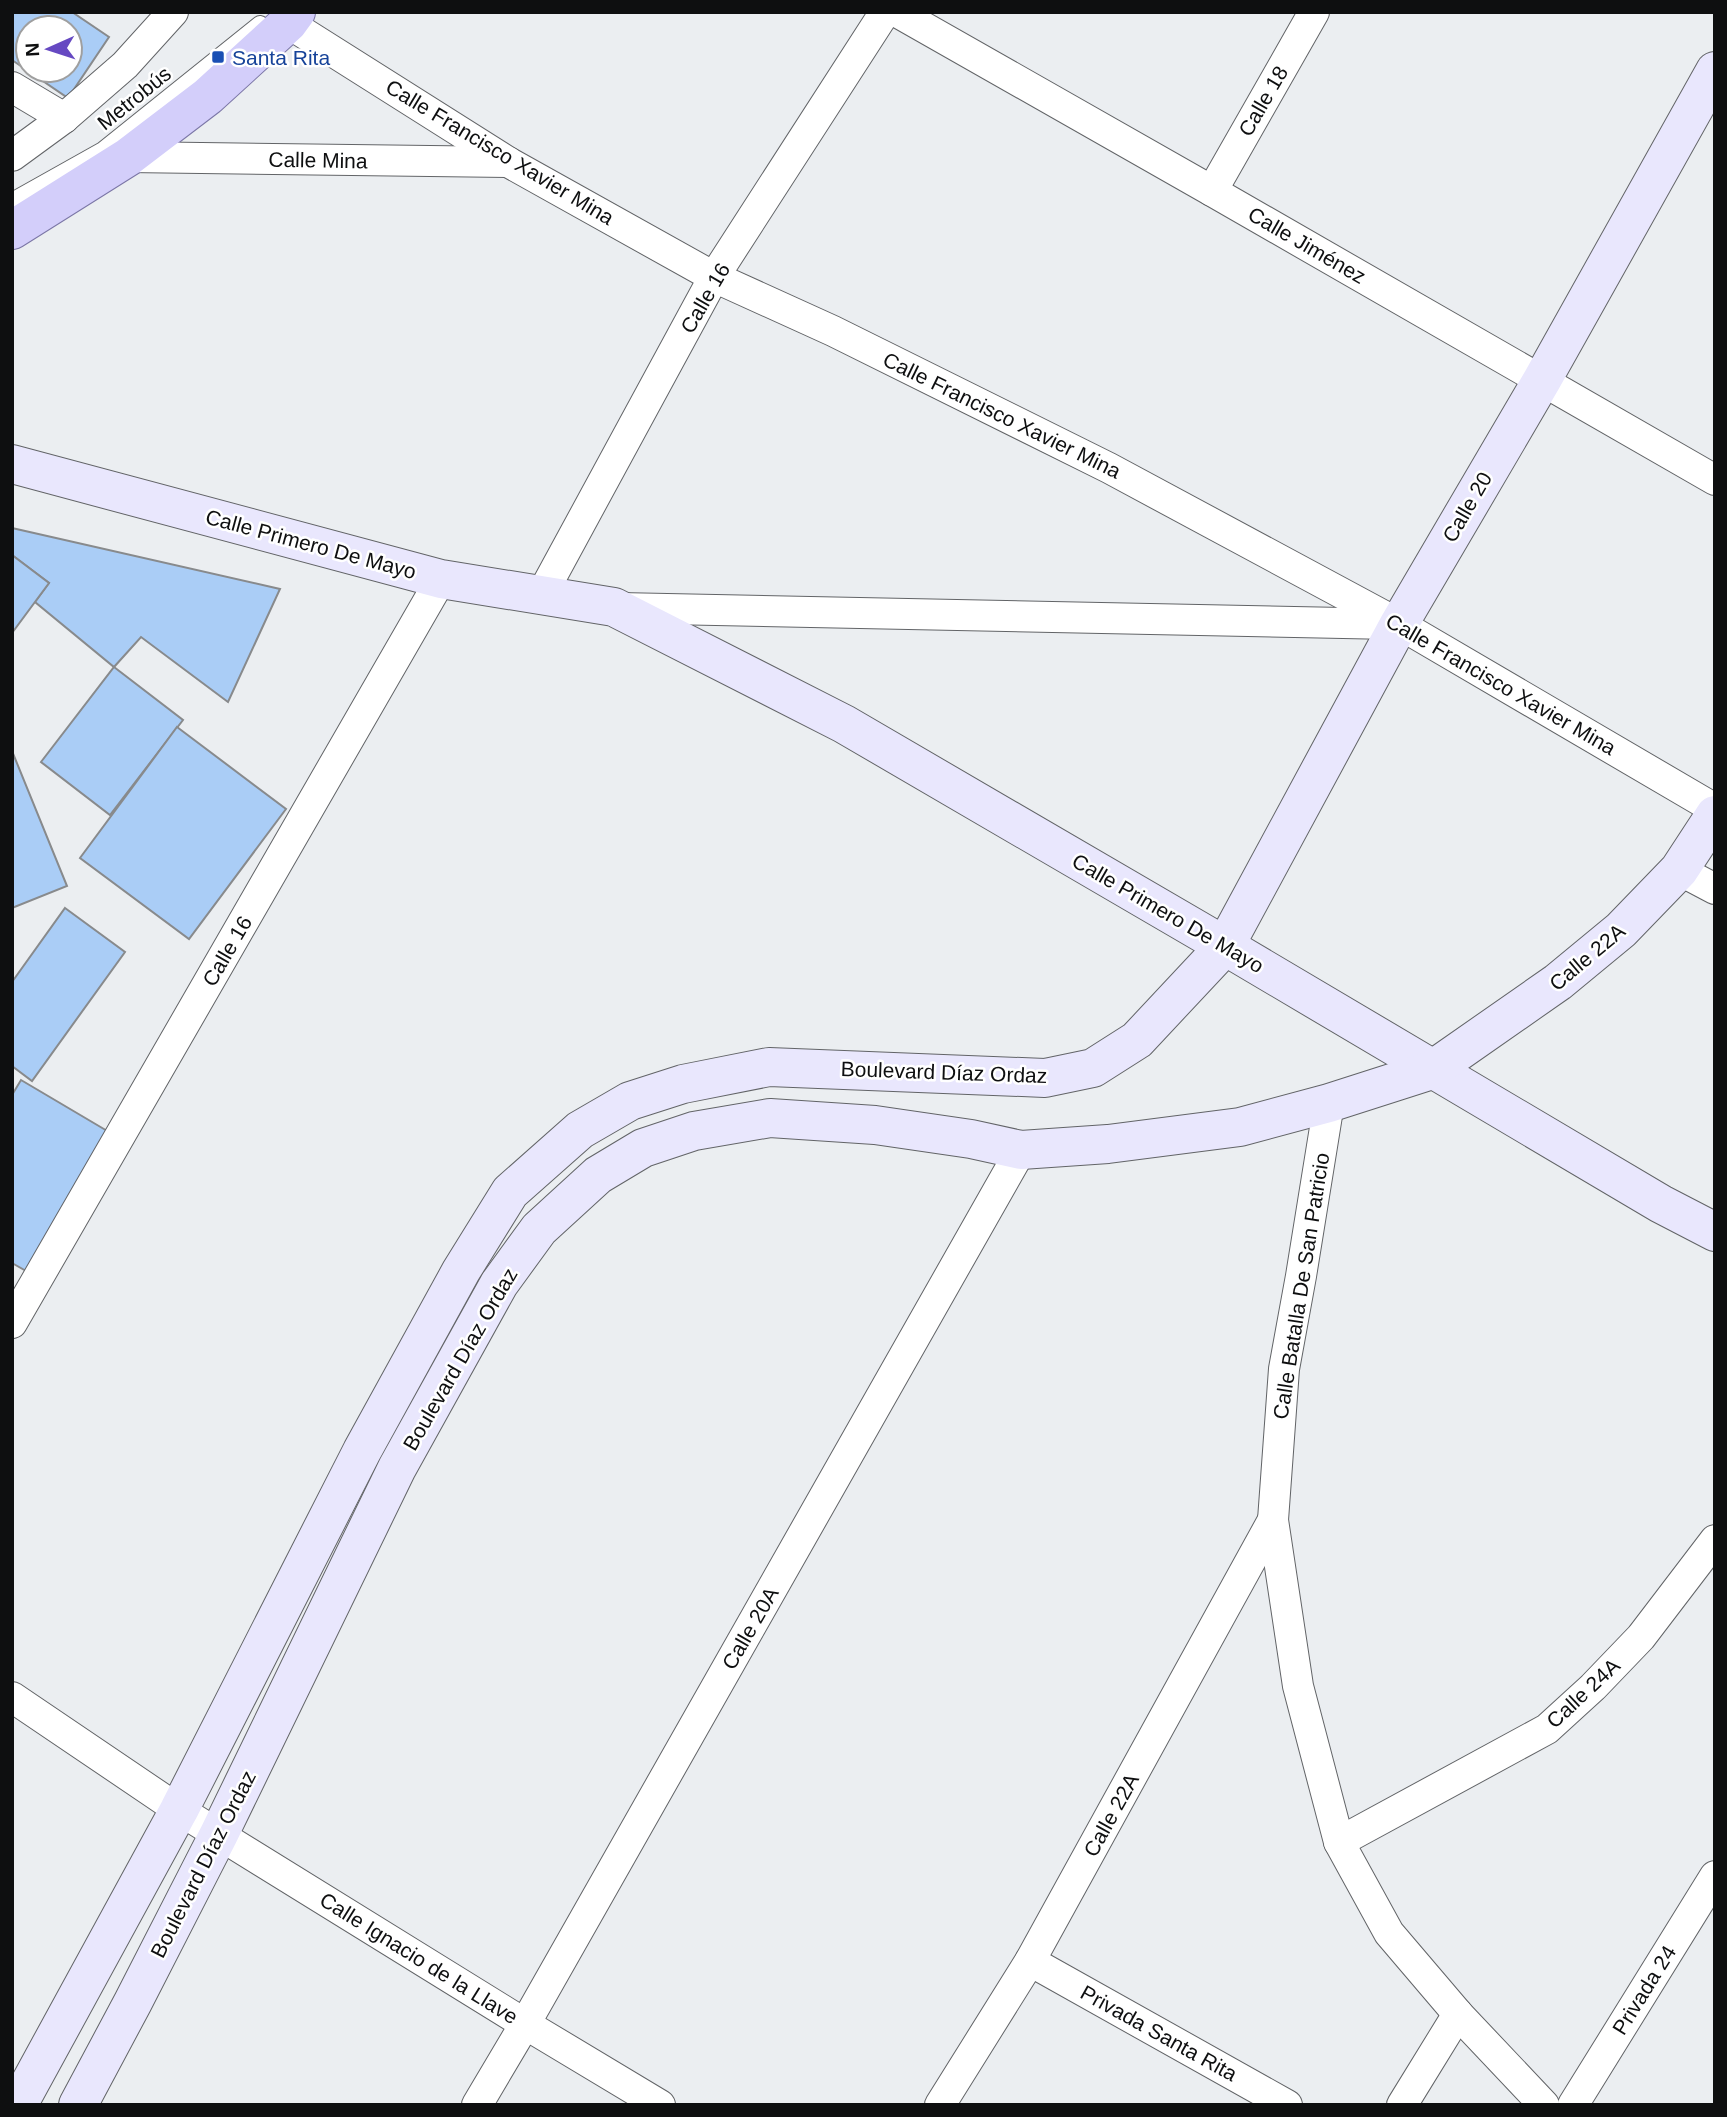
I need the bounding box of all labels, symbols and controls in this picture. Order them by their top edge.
north arrow [14,14,84,84]
text: N [22,42,43,57]
place label: Santa Rita [232,46,330,69]
marker: Santa Rita [210,49,226,65]
street label: Metrobús [93,62,175,134]
street label: Calle 18 [1234,62,1292,140]
street label: Calle Francisco Xavier Mina [382,75,618,229]
street label: Calle Mina [268,148,368,172]
street label: Calle Jiménez [1244,202,1370,288]
street label: Calle 16 [676,259,734,337]
street label: Calle Francisco Xavier Mina [879,347,1125,483]
street label: Calle 20 [1438,468,1496,546]
street label: Calle Primero De Mayo [203,505,419,583]
street label: Calle Francisco Xavier Mina [1382,609,1620,759]
street label: Calle Primero De Mayo [1068,849,1268,977]
street label: Calle 16 [198,912,256,990]
street label: Calle 22A [1545,919,1629,995]
street label: Boulevard Díaz Ordaz [840,1057,1048,1087]
street label: Calle Batalla De San Patricio [1269,1151,1333,1421]
street label: Boulevard Díaz Ordaz [398,1264,522,1454]
street label: Calle 20A [717,1583,783,1673]
street label: Calle 24A [1542,1654,1624,1732]
street label: Boulevard Díaz Ordaz [146,1767,260,1961]
street label: Calle 22A [1079,1770,1143,1860]
street label: Calle Ignacio de la Llave [316,1888,522,2028]
street label: Privada 24 [1608,1941,1681,2039]
street label: Privada Santa Rita [1077,1980,1241,2086]

